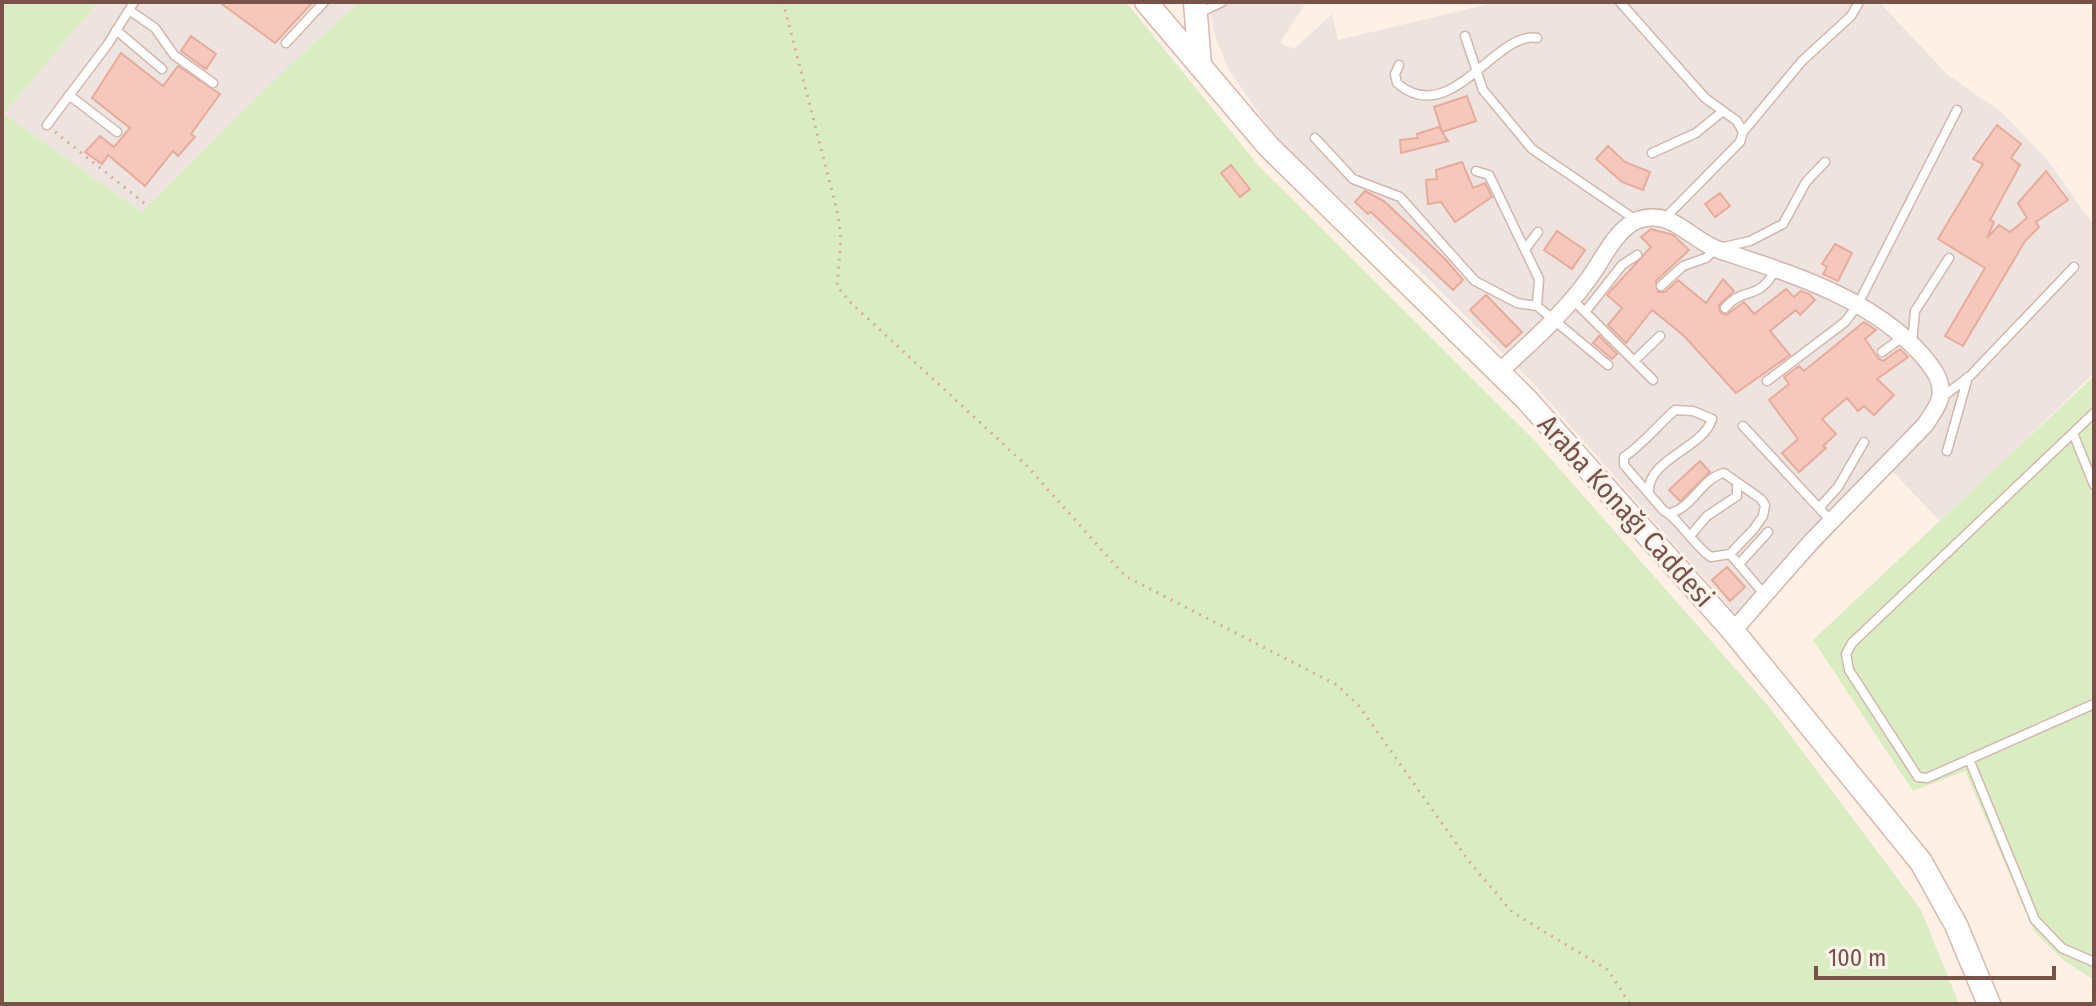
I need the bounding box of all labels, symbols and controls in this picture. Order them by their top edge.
street label: Araba Konağı Caddesi [1531,408,1721,614]
scale bar [1816,930,2054,980]
text: 100 m [1828,944,1886,972]

